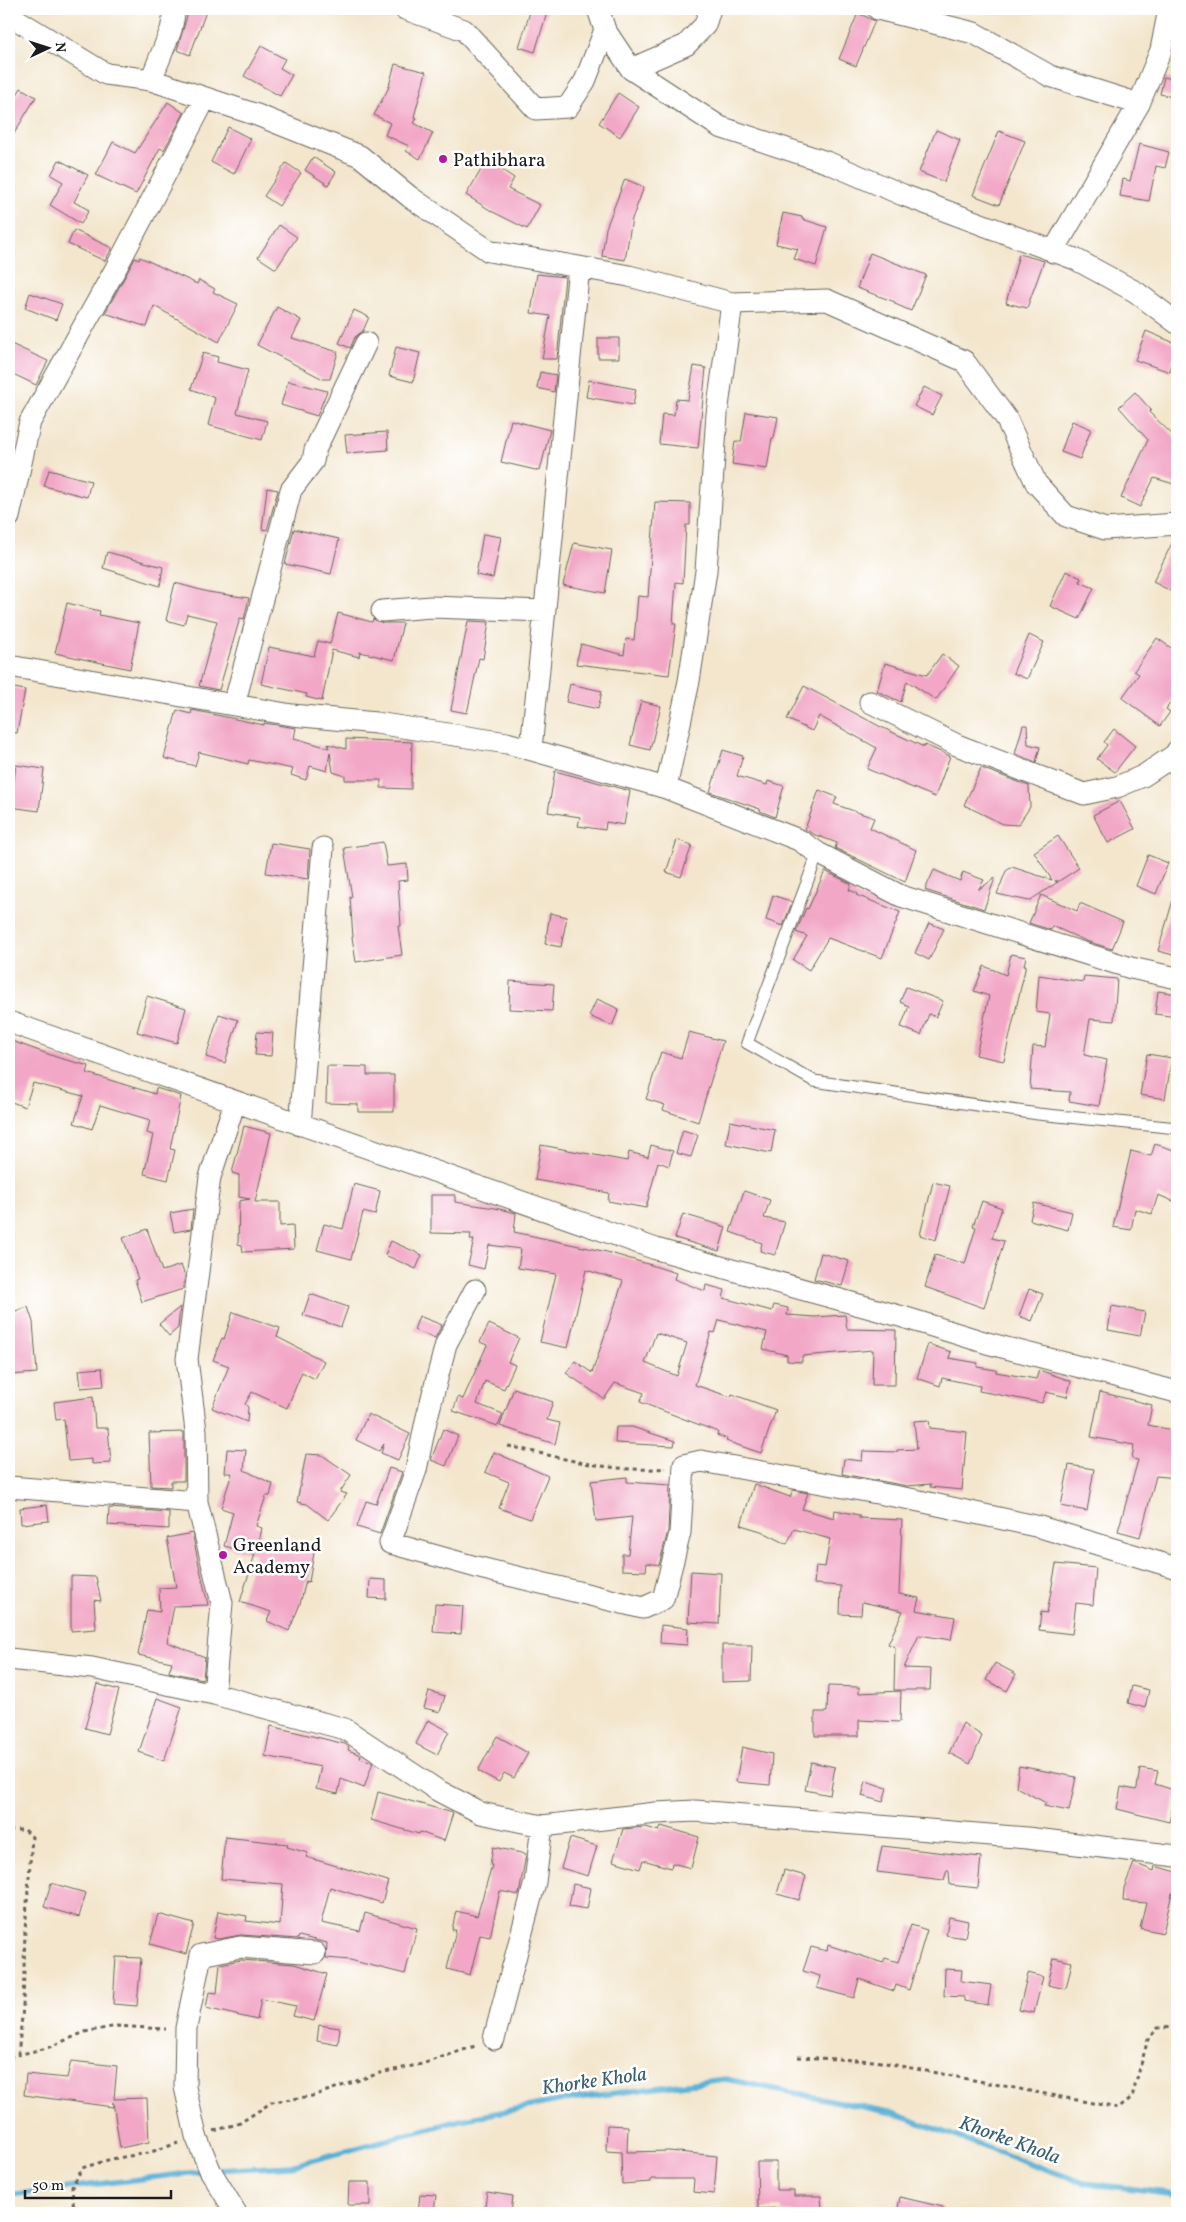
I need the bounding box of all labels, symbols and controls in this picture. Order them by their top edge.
north arrow [22,22,72,72]
text: N [50,41,69,53]
place label: Pathibhara [453,148,545,174]
marker: Pathibhara [437,153,449,165]
place label: Greenland Academy [233,1533,321,1581]
marker: Greenland Academy [217,1549,229,1561]
water label: Khorke Khola [540,2061,649,2103]
water label: Khorke Khola [955,2110,1064,2172]
scale bar [25,2167,171,2199]
text: 50 m [32,2176,64,2197]

